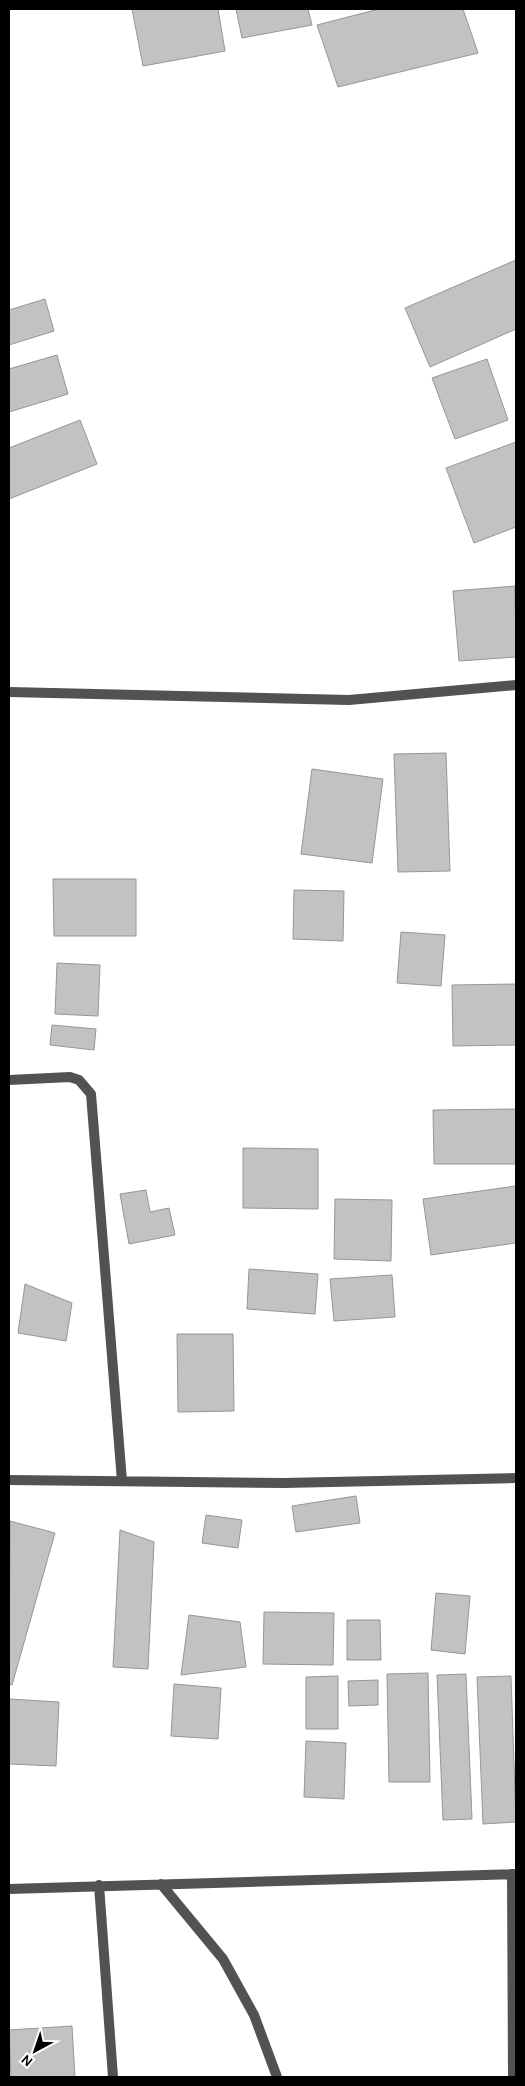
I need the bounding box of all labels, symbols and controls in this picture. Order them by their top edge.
north arrow [10,2026,60,2076]
text: N [18,2051,36,2070]

